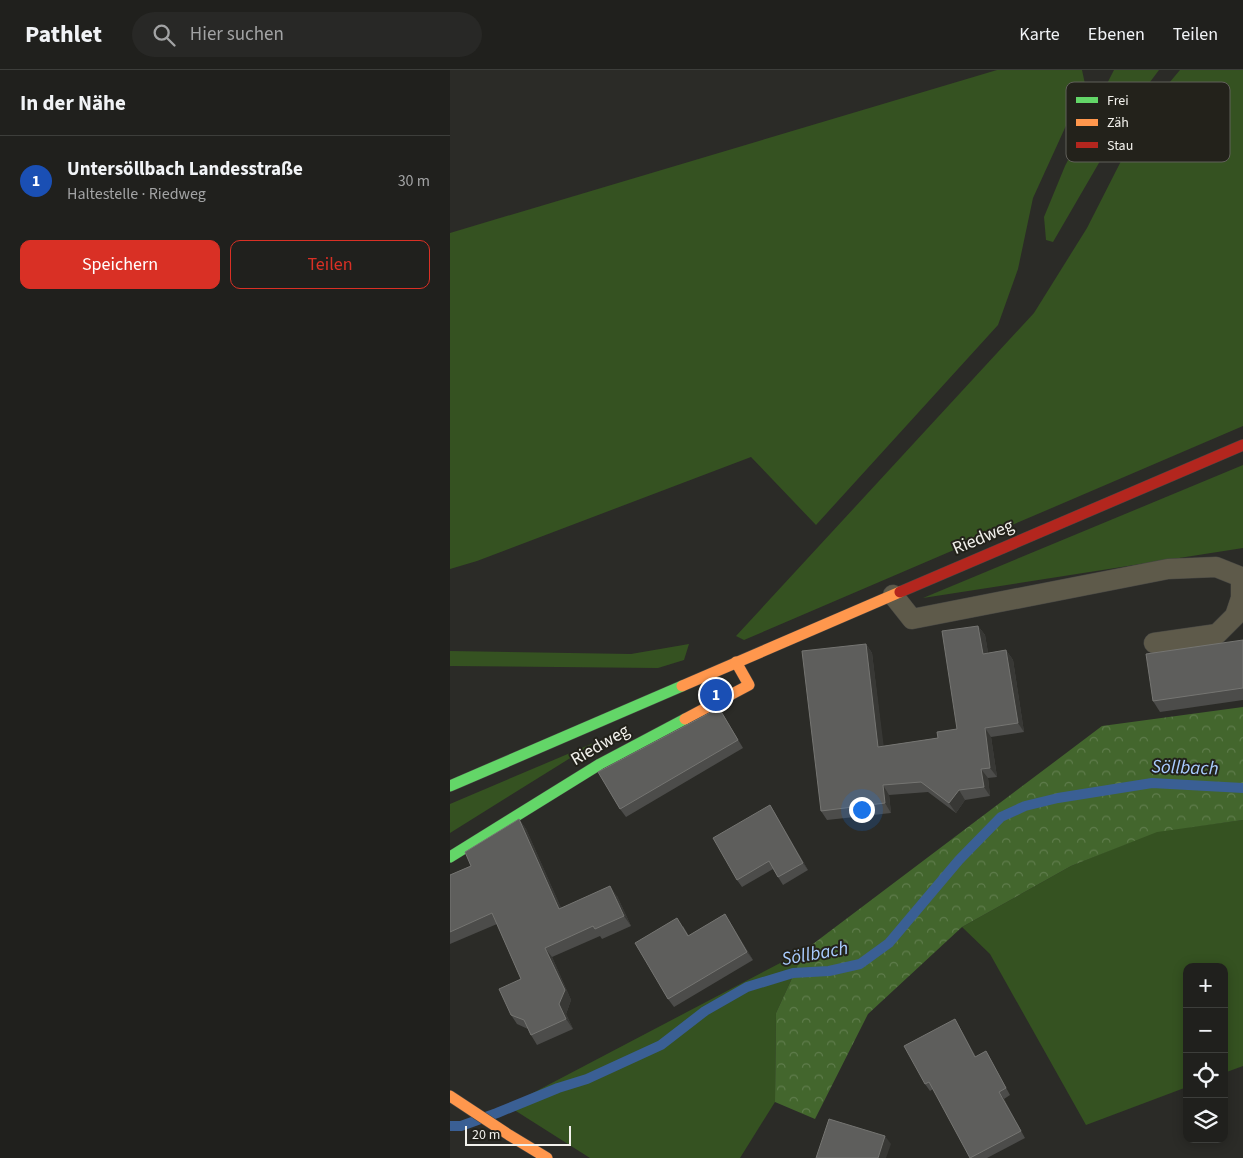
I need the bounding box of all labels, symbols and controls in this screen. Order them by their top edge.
search box [132,12,482,57]
text: Pathlet [25,17,102,52]
icon: search [150,21,178,49]
text: Hier suchen [190,21,284,48]
text: Karte [1019,22,1060,47]
text: Ebenen [1088,22,1145,47]
text: Teilen [1173,22,1218,47]
legend [1066,82,1230,162]
text: In der Nähe [20,88,126,118]
text: Frei [1107,91,1129,111]
text: Zäh [1107,113,1129,133]
text: Stau [1107,136,1133,156]
text: Untersöllbach Landesstraße [67,156,303,183]
text: 1 [32,170,40,192]
text: 30 m [398,170,430,192]
text: Haltestelle · Riedweg [67,183,206,205]
button: Speichern [20,240,220,289]
button: Teilen [230,240,430,289]
street label: Riedweg [949,513,1017,561]
pin: 1 [700,676,732,714]
street label: Riedweg [566,718,634,772]
water label: Söllbach [1151,753,1219,783]
your location [849,797,875,823]
water label: Söllbach [779,935,851,973]
map controls [1183,963,1228,1143]
button: + [1183,963,1228,1008]
button: − [1183,1008,1228,1053]
button: locate [1183,1053,1228,1098]
button: layers [1183,1098,1228,1143]
scale bar [465,1123,571,1146]
text: 20 m [472,1125,500,1145]

